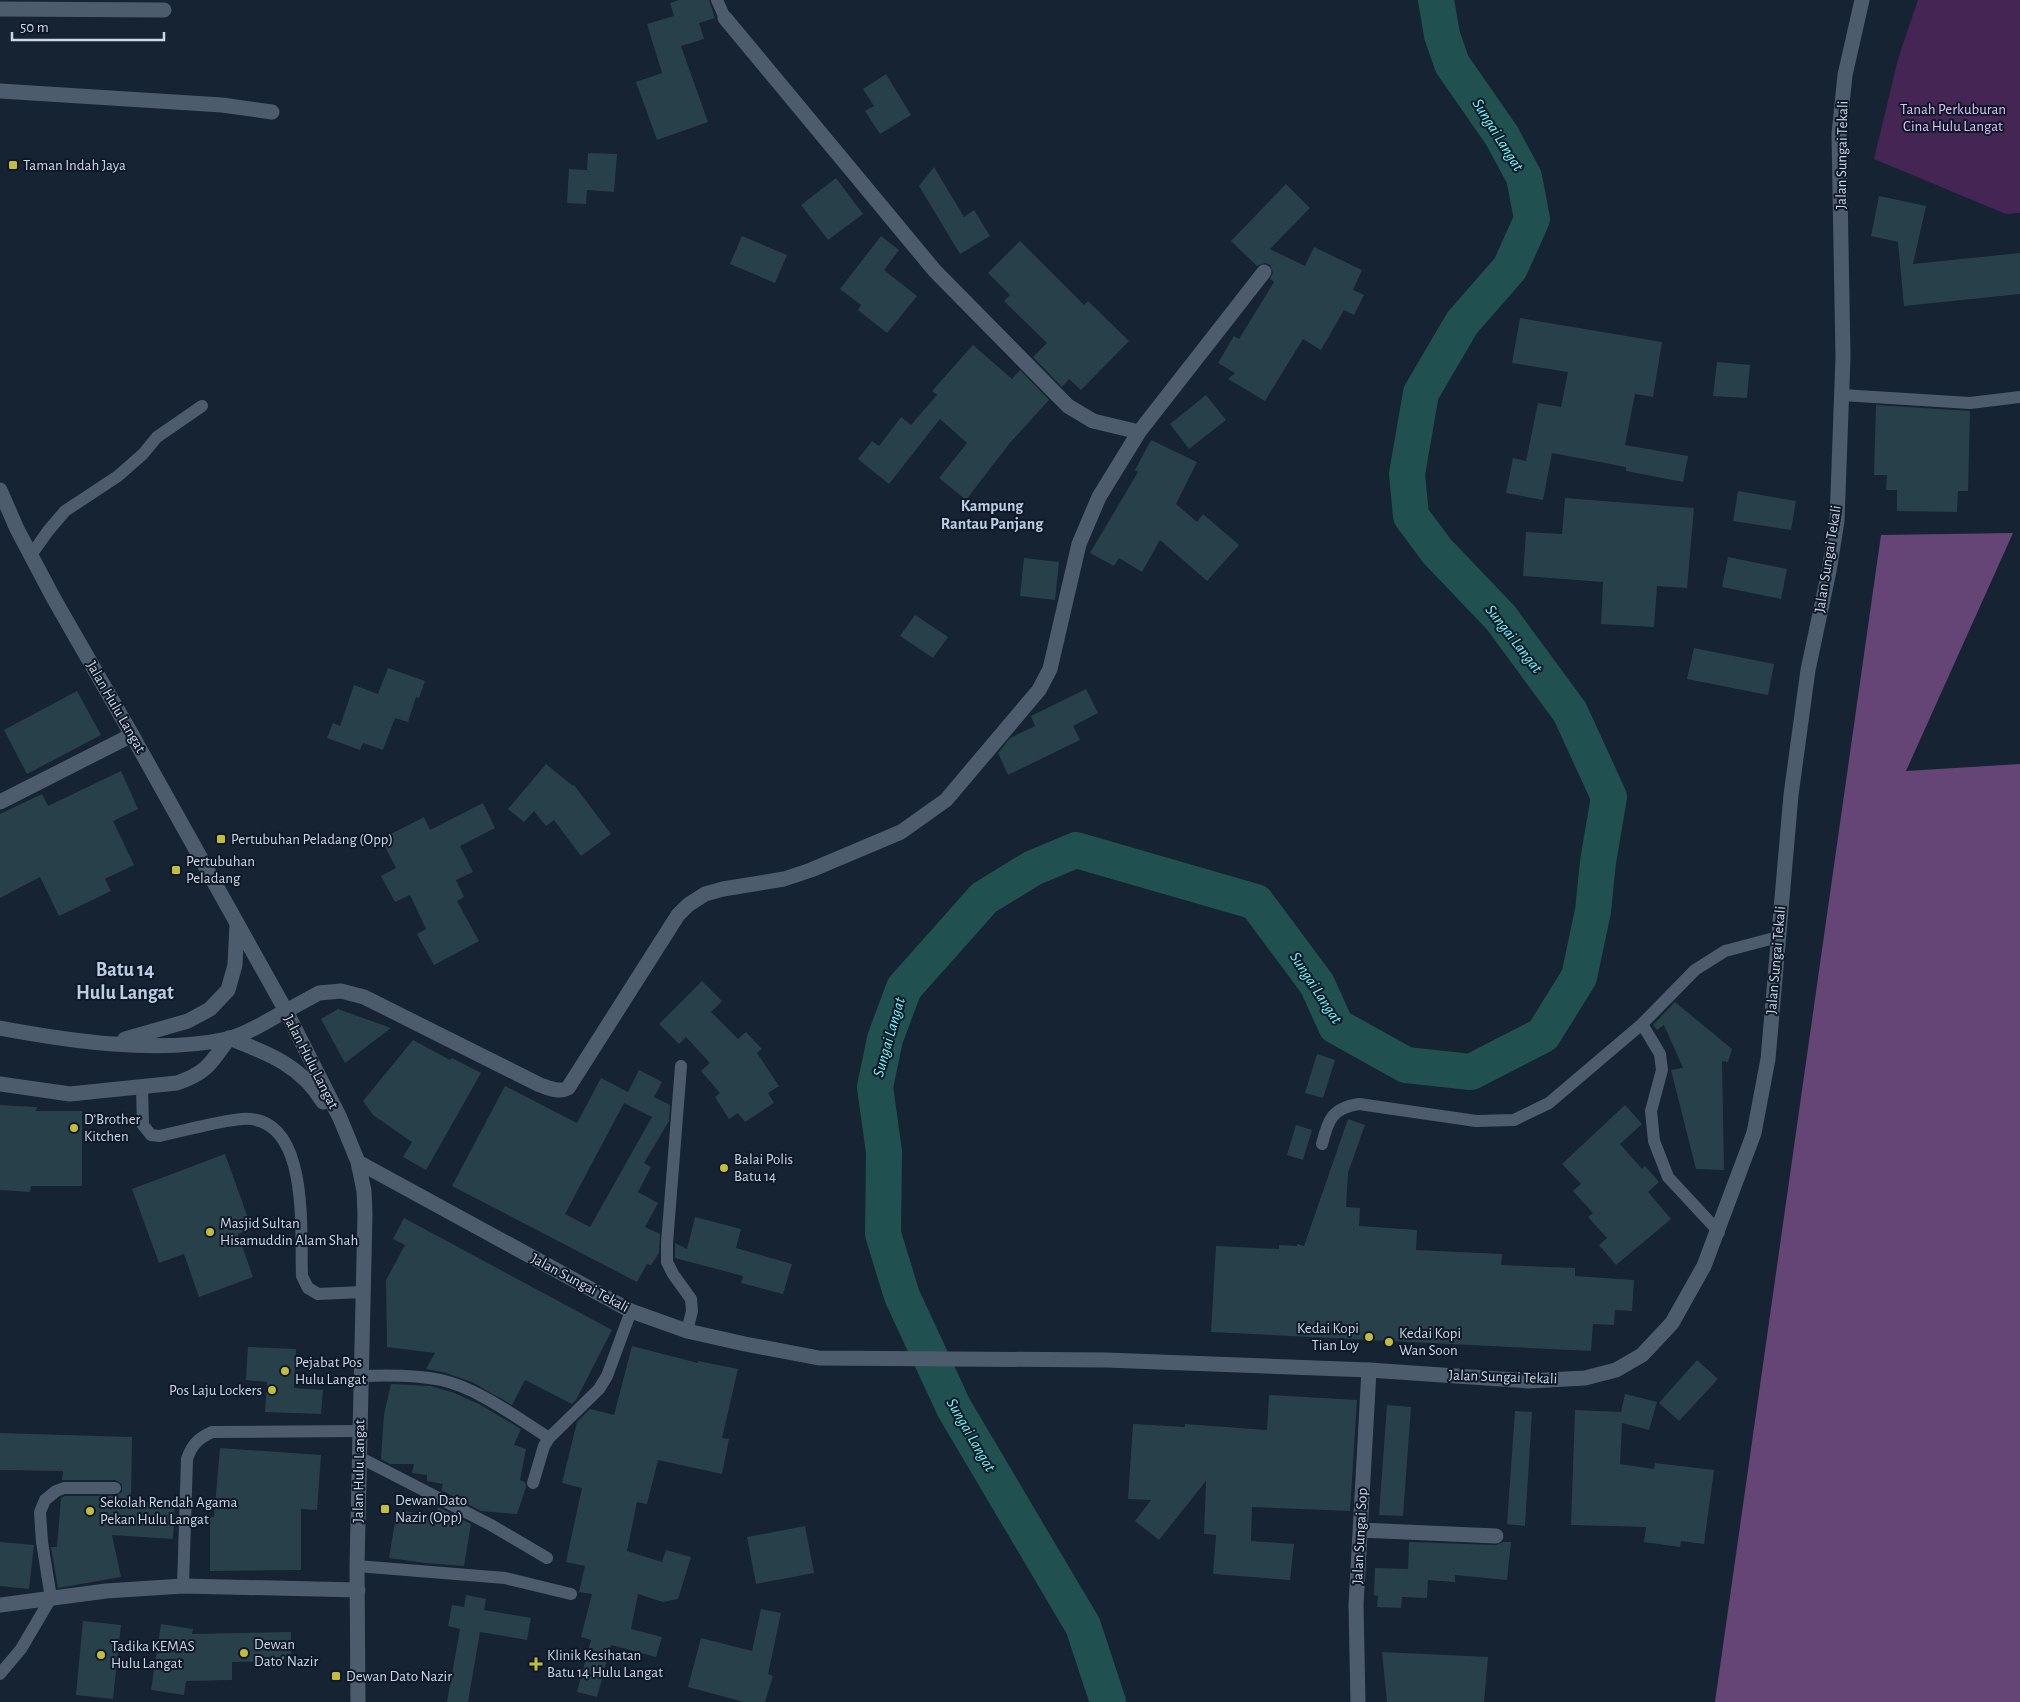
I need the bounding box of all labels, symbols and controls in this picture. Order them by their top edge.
scale bar [12,10,165,42]
text: 50 m [20,20,49,35]
water label: Sungai Langat [1469,96,1527,175]
street label: Jalan Sungai Tekali [1834,101,1850,209]
park label: Tanah Perkuburan Cina Hulu Langat [1900,102,2006,134]
place label: Taman Indah Jaya [23,158,126,173]
marker: Taman Indah Jaya [7,159,19,171]
district label: Kampung Rantau Panjang [941,498,1044,533]
street label: Jalan Sungai Tekali [1812,504,1844,614]
water label: Sungai Langat [1482,602,1546,677]
street label: Jalan Hulu Langat [84,659,148,756]
place label: Pertubuhan Peladang (Opp) [231,832,393,847]
marker: Pertubuhan Peladang (Opp) [215,833,227,845]
place label: Pertubuhan Peladang [186,854,255,886]
marker: Pertubuhan Peladang [170,864,182,876]
street label: Jalan Sungai Tekali [1764,905,1788,1015]
water label: Sungai Langat [1287,949,1345,1027]
district label: Batu 14 Hulu Langat [76,960,174,1003]
water label: Sungai Langat [870,995,908,1079]
street label: Jalan Hulu Langat [281,1013,341,1112]
place label: D’Brother Kitchen [84,1112,141,1144]
marker: D’Brother Kitchen [68,1122,80,1134]
place label: Balai Polis Batu 14 [734,1152,793,1184]
marker: Balai Polis Batu 14 [718,1162,730,1174]
place label: Masjid Sultan Hisamuddin Alam Shah [220,1216,358,1248]
marker: Masjid Sultan Hisamuddin Alam Shah [204,1226,216,1238]
street label: Jalan Sungai Tekali [529,1251,631,1315]
place label: Kedai Kopi Tian Loy [1297,1321,1360,1353]
place label: Kedai Kopi Wan Soon [1399,1326,1461,1358]
marker: Kedai Kopi Tian Loy [1363,1331,1375,1343]
marker: Kedai Kopi Wan Soon [1383,1336,1395,1348]
place label: Pejabat Pos Hulu Langat [295,1355,366,1387]
marker: Pejabat Pos Hulu Langat [279,1365,291,1377]
street label: Jalan Sungai Tekali [1449,1368,1557,1386]
place label: Pos Laju Lockers [169,1383,262,1398]
marker: Pos Laju Lockers [266,1384,278,1396]
water label: Sungai Langat [944,1395,999,1475]
street label: Jalan Hulu Langat [351,1419,367,1523]
street label: Jalan Sungai Sop [1350,1488,1370,1584]
place label: Dewan Dato Nazir (Opp) [395,1493,467,1525]
place label: Sekolah Rendah Agama Pekan Hulu Langat [100,1495,238,1527]
marker: Dewan Dato Nazir (Opp) [379,1503,391,1515]
marker: Sekolah Rendah Agama Pekan Hulu Langat [84,1505,96,1517]
place label: Dewan Dato' Nazir [254,1637,318,1669]
place label: Tadika KEMAS Hulu Langat [111,1639,195,1671]
marker: Dewan Dato' Nazir [238,1647,250,1659]
place label: Klinik Kesihatan Batu 14 Hulu Langat [547,1648,663,1680]
marker: Tadika KEMAS Hulu Langat [95,1649,107,1661]
marker: Klinik Kesihatan Batu 14 Hulu Langat [529,1657,543,1671]
place label: Dewan Dato Nazir [346,1669,452,1684]
marker: Dewan Dato Nazir [330,1670,342,1682]

